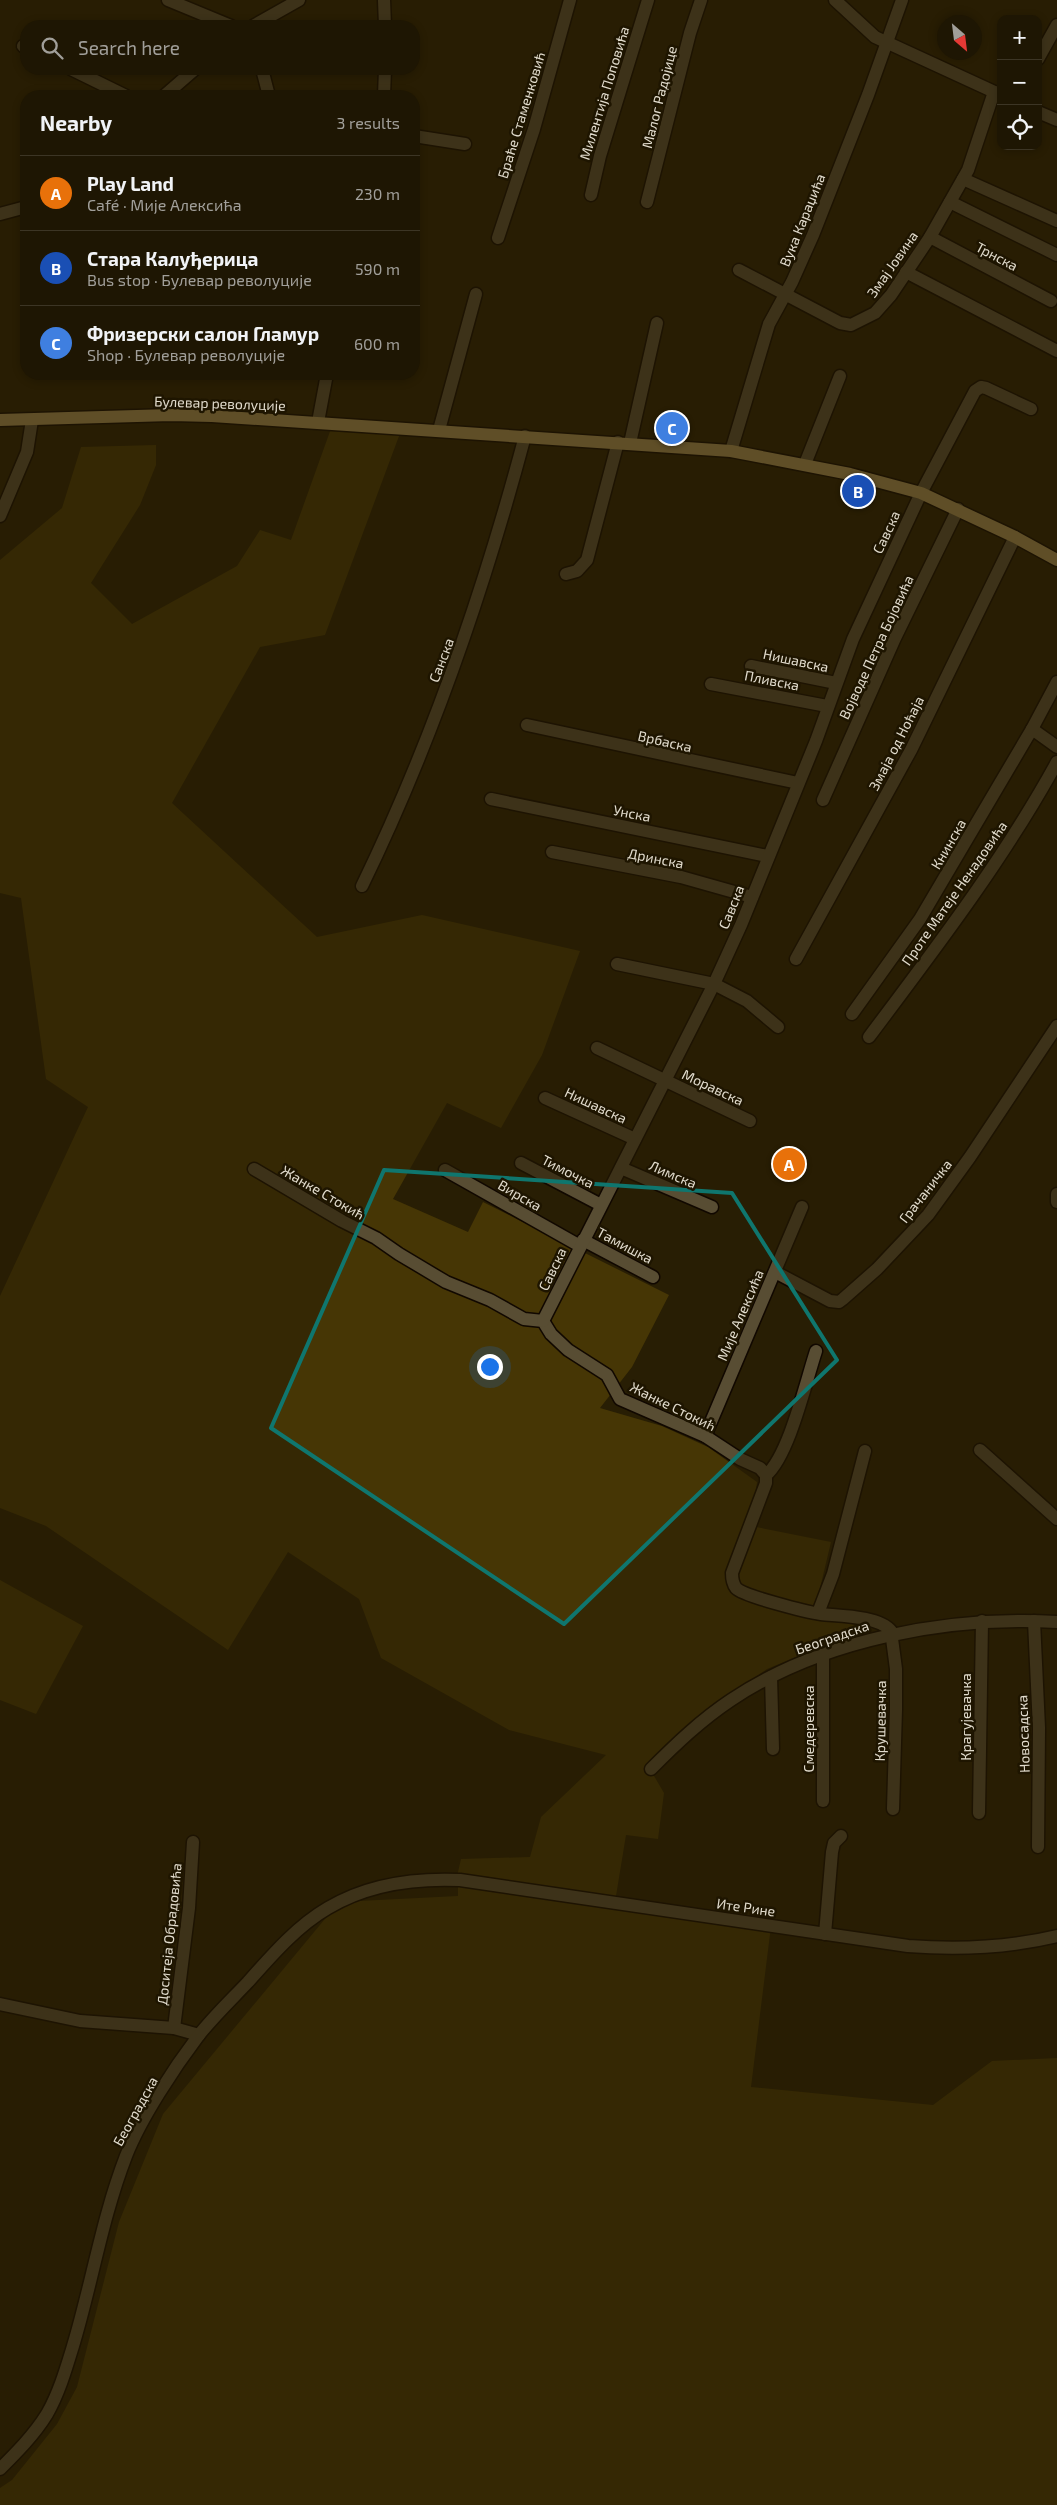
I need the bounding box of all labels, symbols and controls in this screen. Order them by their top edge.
north arrow [937,15,982,60]
map controls [997,15,1042,150]
button: + [997,15,1042,60]
search box [20,20,420,75]
street label: Милентија Поповића [576,24,632,162]
icon: search [38,34,66,62]
text: Search here [78,36,180,59]
street label: Малог Радојице [638,44,680,150]
street label: Браће Стаменковић [494,50,548,180]
button: − [997,60,1042,105]
button: locate [997,105,1042,150]
text: Nearby [40,110,112,135]
text: 3 results [337,113,400,132]
street label: Вука Караџића [776,171,828,269]
text: Play Land [87,172,174,195]
text: A [51,184,61,203]
text: 230 m [355,184,400,203]
text: Café · Мије Алексића [87,195,242,214]
street label: Змај Јовина [863,228,921,300]
street label: Трнска [973,238,1021,274]
text: Стара Калуђерица [87,247,258,270]
text: B [51,259,61,278]
text: 590 m [355,259,400,278]
text: Bus stop · Булевар револуције [87,270,312,289]
text: Фризерски салон Гламур [87,322,319,345]
text: C [51,334,61,353]
text: 600 m [354,334,400,353]
text: Shop · Булевар револуције [87,345,285,364]
street label: Булевар револуције [154,392,286,414]
pin: C [656,409,688,447]
pin: B [842,472,874,510]
street label: Савска [869,508,903,556]
street label: Војводе Петра Бојовића [835,572,917,722]
street label: Санска [425,635,457,685]
street label: Нишавска [762,645,830,675]
street label: Пливска [743,666,801,694]
street label: Змаја од Ноћаја [865,693,927,793]
street label: Врбаска [636,727,694,755]
street label: Унска [612,801,652,825]
street label: Книнска [927,816,969,872]
street label: Проте Матеје Ненадовића [898,818,1010,968]
street label: Дринска [627,844,685,872]
street label: Савска [715,883,747,931]
street label: Моравска [679,1065,747,1109]
street label: Нишавска [562,1083,630,1127]
pin: A [773,1145,805,1183]
street label: Тимочка [539,1151,597,1191]
street label: Лимска [647,1156,699,1192]
street label: Грачаничка [895,1156,955,1226]
street label: Жанке Стокић [278,1161,368,1223]
street label: Вирска [495,1176,545,1214]
street label: Тамишка [594,1223,656,1267]
street label: Савска [534,1245,570,1293]
street label: Мије Алексића [713,1267,767,1363]
your location [477,1354,503,1380]
street label: Жанке Стокић [627,1378,719,1434]
street label: Београдска [793,1616,871,1658]
street label: Крагујевачка [957,1673,974,1761]
street label: Крушевачка [871,1680,889,1762]
street label: Смедеревска [800,1685,817,1773]
street label: Новосадска [1013,1695,1033,1773]
street label: Доситеја Обрадовића [153,1862,185,2006]
street label: Ите Рине [715,1894,777,1920]
street label: Београдска [109,2073,161,2149]

